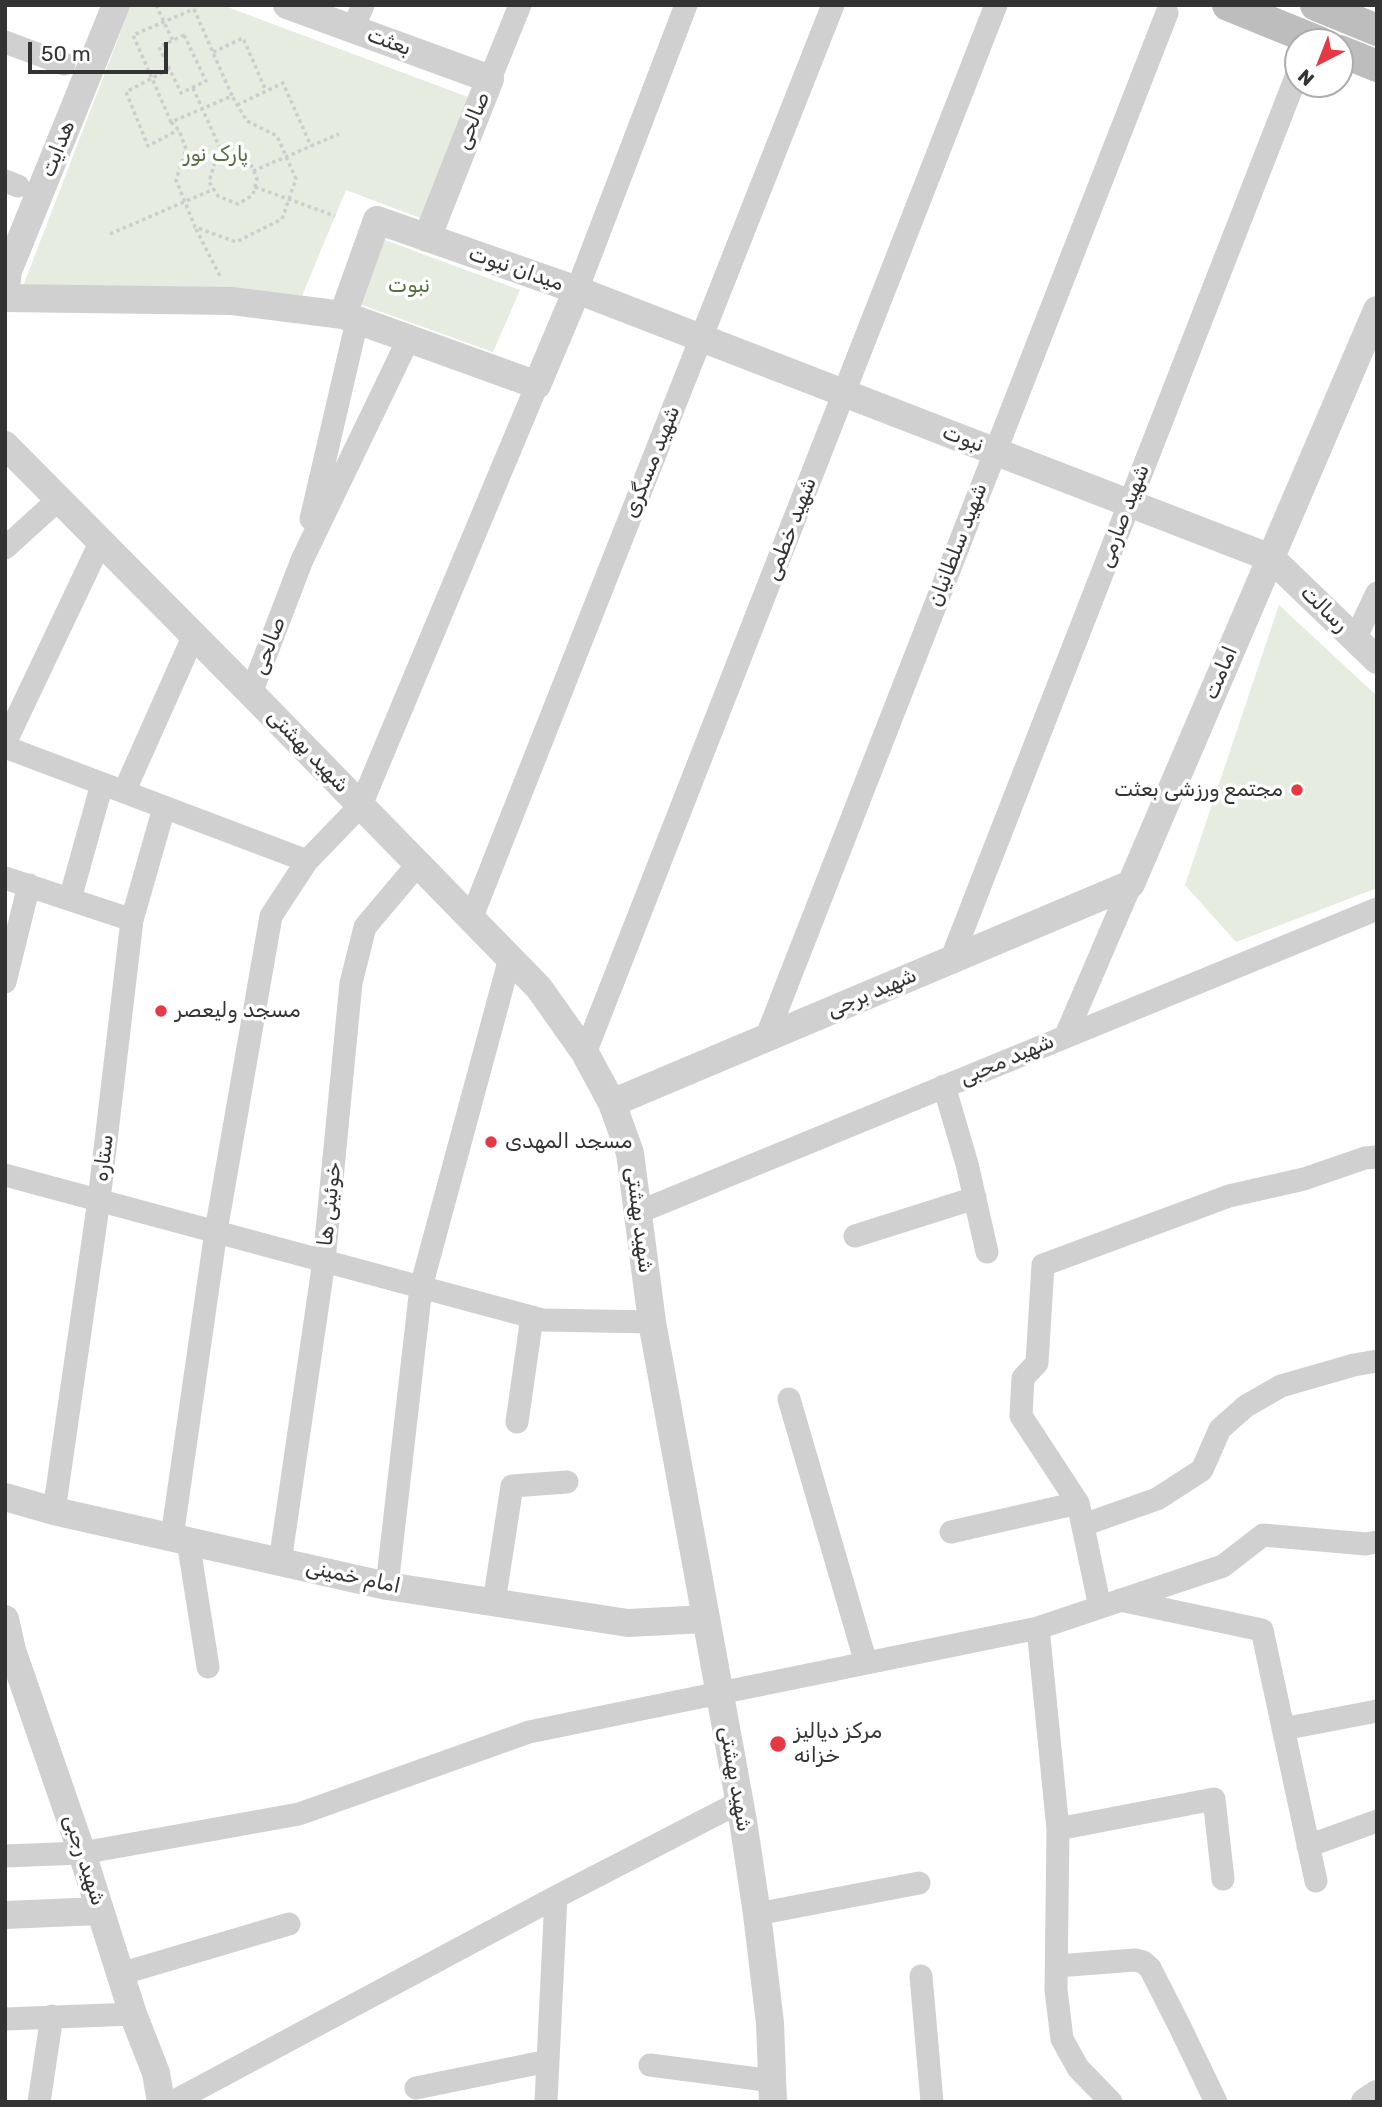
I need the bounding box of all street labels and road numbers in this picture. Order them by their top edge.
street label: بعثت [364,22,414,62]
street label: صالحی [450,89,496,153]
street label: هدایت [35,117,81,181]
street label: میدان نبوت [465,241,567,297]
street label: شهید مسگری [618,402,686,522]
street label: نبوت [939,420,987,458]
street label: شهید صارمی [1093,461,1155,571]
street label: شهید خطمی [760,474,822,584]
street label: شهید سلطانیان [923,480,993,610]
street label: رسالت [1295,580,1353,638]
street label: صالحی [247,614,291,678]
street label: امامت [1199,643,1243,703]
street label: شهید بهشتی [262,704,354,798]
street label: شهید برجی [823,963,921,1023]
street label: شهید محبی [956,1029,1058,1091]
street label: ستاره [89,1133,119,1183]
street label: خوئینی ها [313,1161,347,1247]
street label: شهید بهشتی [620,1165,658,1275]
street label: امام خمینی [304,1555,402,1599]
street label: شهید بهشتی [713,1724,757,1834]
street label: شهید رجبی [57,1811,111,1909]

